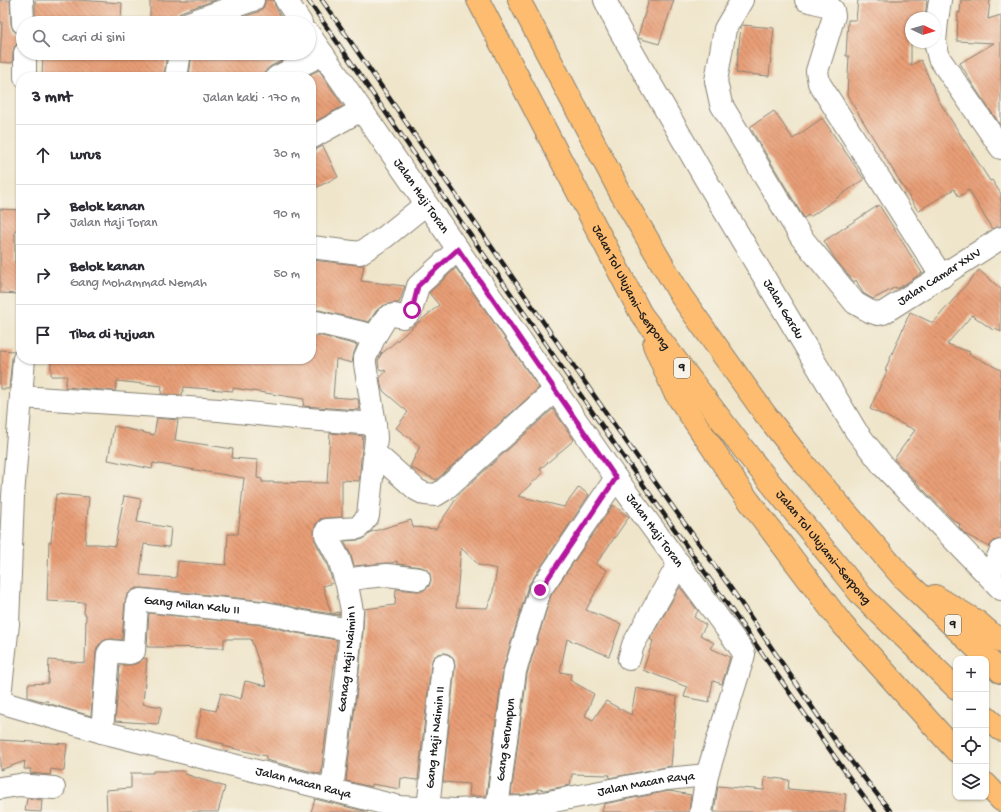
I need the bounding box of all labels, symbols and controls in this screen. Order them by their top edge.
north arrow [905,12,941,48]
search box [16,16,316,60]
icon: search [30,27,52,49]
text: Cari di sini [62,29,125,47]
text: 3 mnt [32,88,72,108]
text: Jalan kaki · 170 m [203,91,300,106]
icon: ahead [32,144,54,166]
text: Lurus [70,146,100,164]
text: 30 m [274,147,300,162]
street label: Jalan Haji Toran [390,156,453,237]
text: Belok kanan [70,198,144,216]
icon: right [32,204,54,226]
text: 90 m [274,207,300,222]
text: Jalan Haji Toran [70,216,158,231]
street label: Jalan Tol Ulujami–Serpong [589,222,673,353]
street label: Jalan Camar XXIV [895,245,984,309]
text: Belok kanan [70,258,144,276]
icon: right [32,264,54,286]
text: 50 m [273,267,300,282]
text: Gang Mohammad Nemah [70,276,207,291]
street label: Jalan Gardu [760,277,807,342]
route start [403,301,421,319]
icon: arrive [32,324,54,346]
text: Tiba di tujuan [70,326,154,344]
road number: 9 [674,358,690,378]
street label: Jalan Tol Ulujami–Serpong [772,487,874,608]
street label: Jalan Haji Toran [623,491,687,571]
route end [531,581,549,599]
street label: Gang Milan Kalu II [143,593,240,618]
street label: Ganag Haji Naimin I [334,604,360,713]
road number: 9 [945,615,961,635]
map controls [953,656,989,800]
button: + [953,656,989,692]
street label: Gang Haji Naimin II [423,686,448,789]
button: − [953,692,989,728]
street label: Gang Serumpun [493,696,519,782]
button: locate [953,728,989,764]
street label: Jalan Macan Raya [254,764,354,802]
button: layers [953,764,989,800]
street label: Jalan Macan Raya [596,769,696,800]

